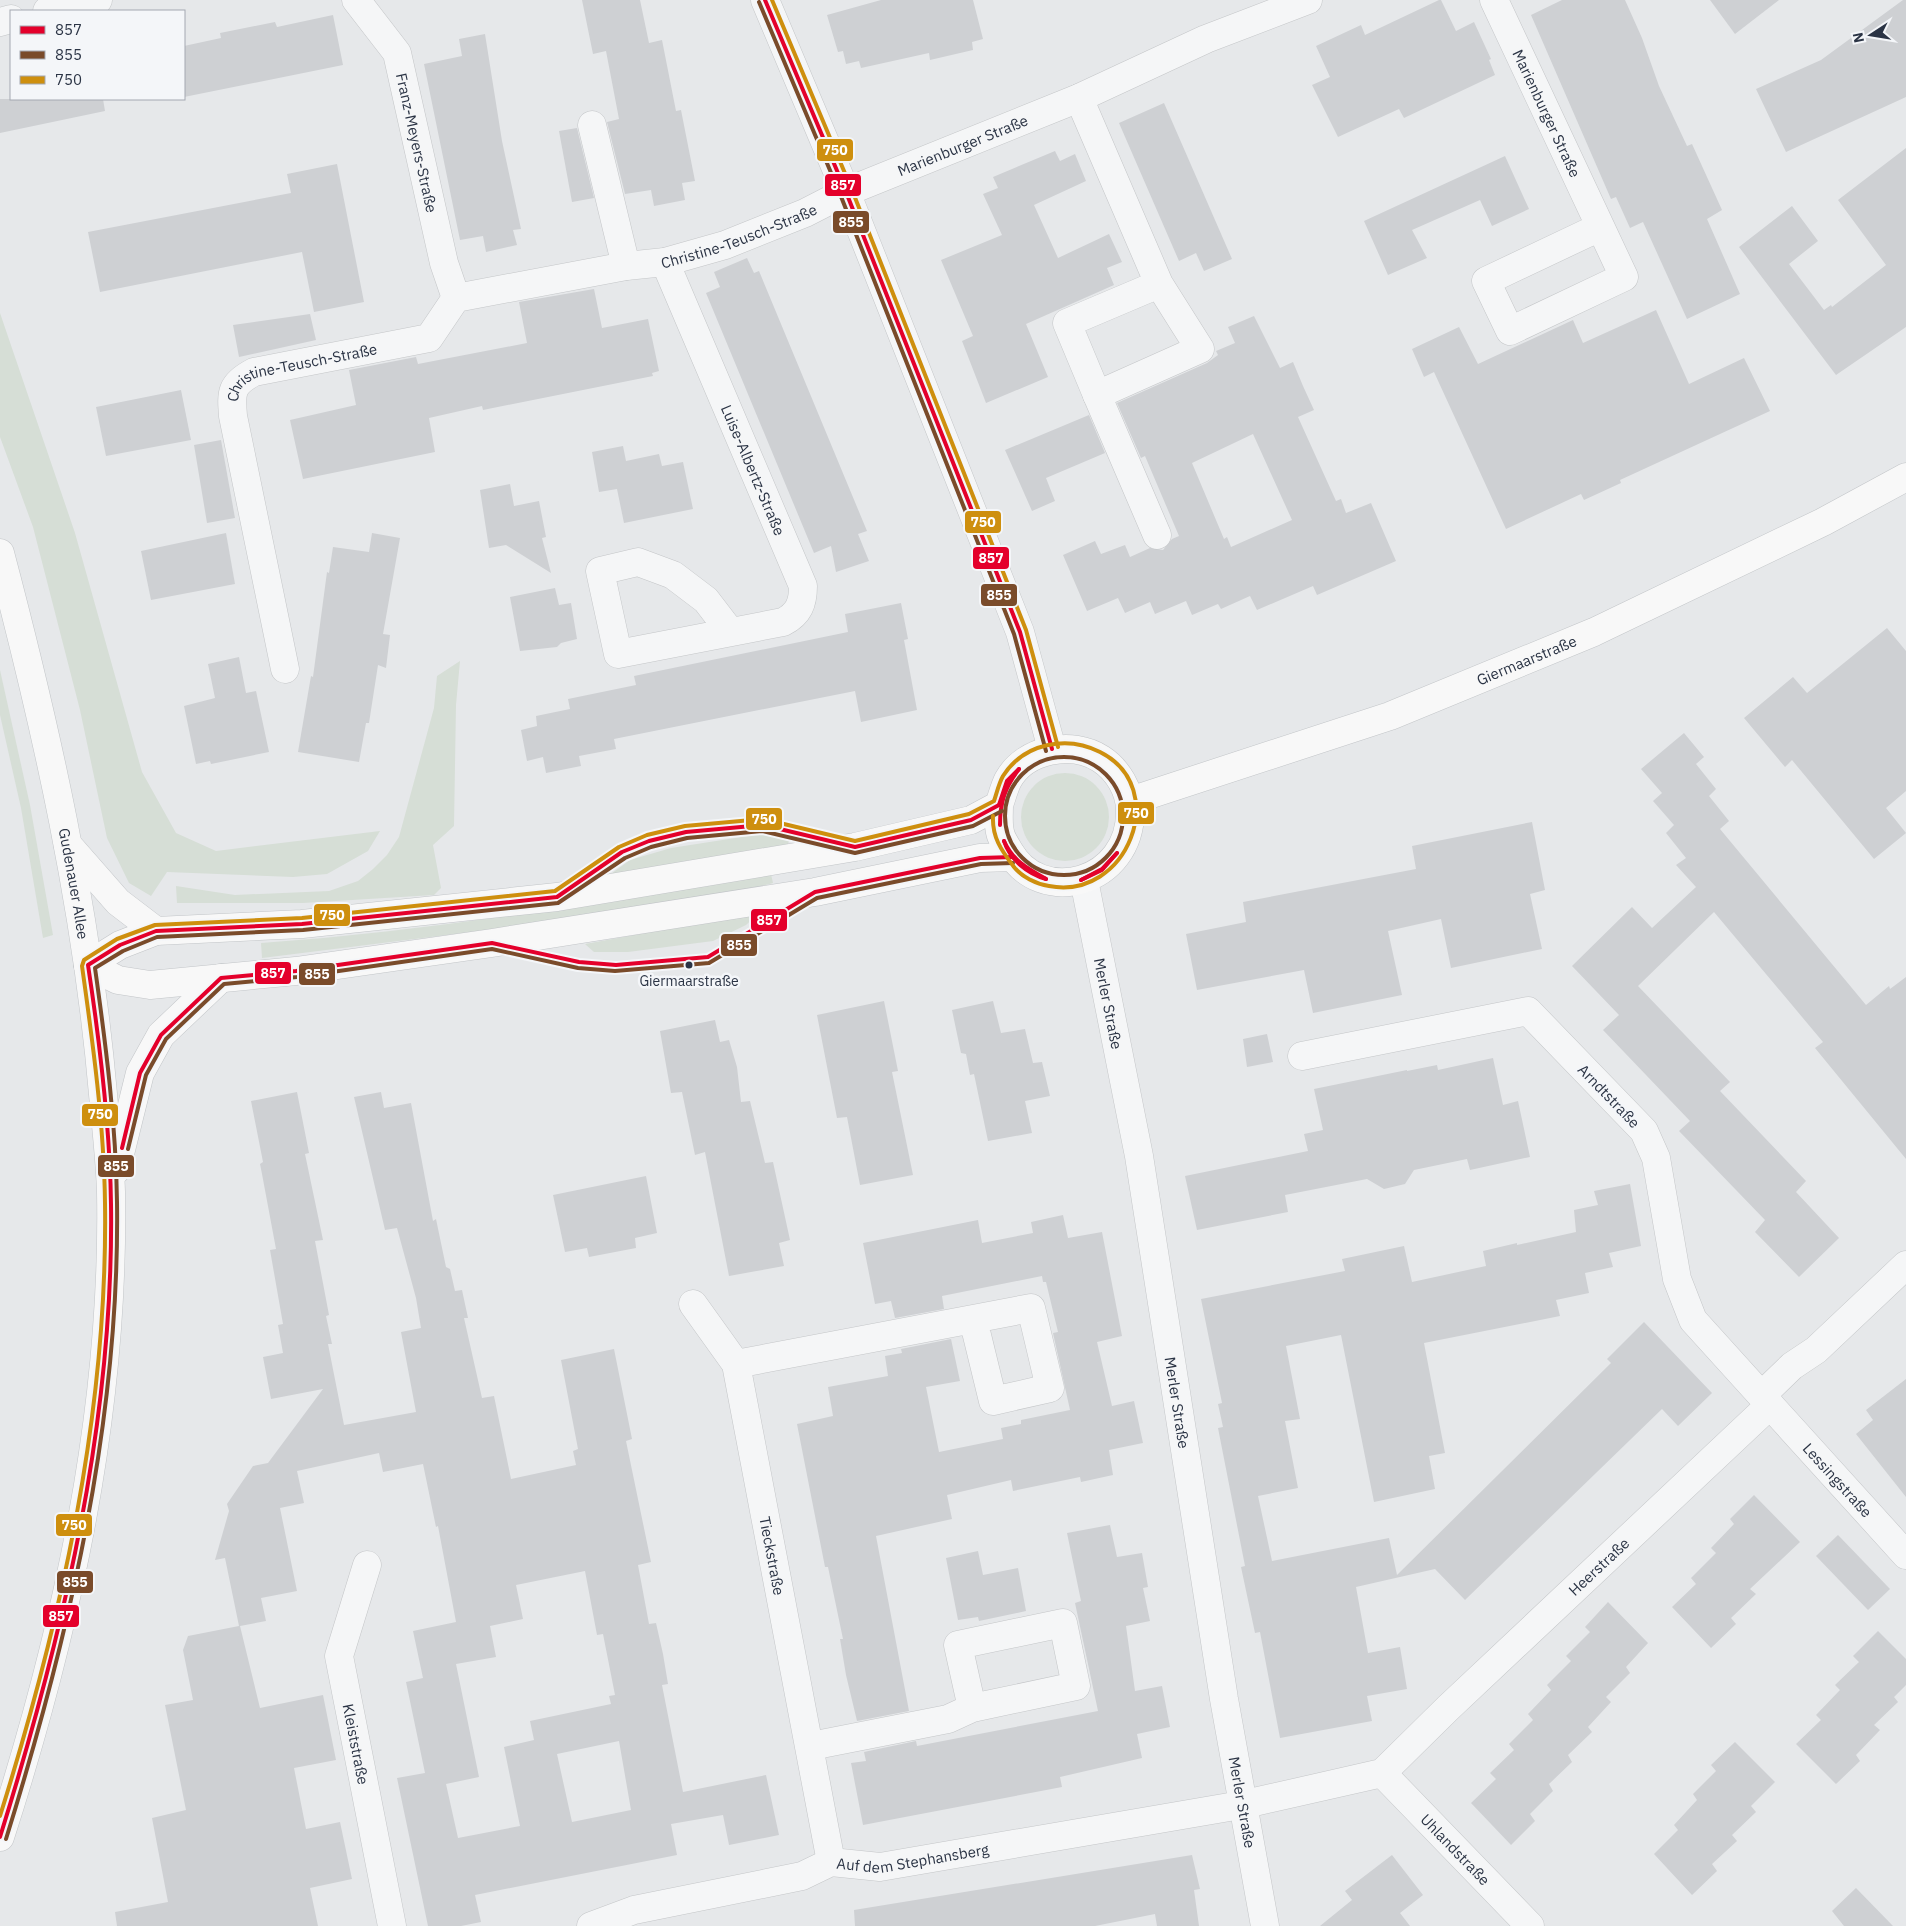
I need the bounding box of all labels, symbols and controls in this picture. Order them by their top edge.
legend [10,10,185,100]
north arrow [1846,10,1896,60]
text: 857 [55,20,82,39]
text: N [1848,31,1868,45]
text: 855 [55,45,82,64]
street label: Marienburger Straße [1509,46,1585,180]
text: 750 [55,70,82,89]
street label: Franz-Meyers-Straße [392,71,442,214]
street label: Marienburger Straße [894,110,1031,180]
line badge: 750 [816,138,854,162]
text: 750 [822,141,848,159]
line badge: 857 [824,173,862,197]
text: 857 [830,176,856,194]
street label: Christine-Teusch-Straße [659,199,820,272]
line badge: 855 [832,210,870,234]
text: 855 [838,213,864,231]
street label: Christine-Teusch-Straße [223,339,379,402]
street label: Luise-Albertz-Straße [717,402,790,538]
line badge: 750 [964,510,1002,534]
text: 750 [970,513,996,531]
line badge: 857 [972,546,1010,570]
text: 857 [978,549,1004,567]
line badge: 855 [980,583,1018,607]
text: 855 [986,586,1012,604]
street label: Giermaarstraße [1474,631,1579,689]
line badge: 750 [1117,801,1155,825]
text: 750 [1123,804,1149,822]
line badge: 750 [745,807,783,831]
text: 750 [751,810,777,828]
street label: Gudenauer Allee [55,826,93,941]
line badge: 750 [313,903,351,927]
text: 750 [319,906,345,924]
line badge: 857 [750,908,788,932]
text: 857 [756,911,782,929]
line badge: 855 [720,933,758,957]
text: 855 [726,936,752,954]
street label: Merler Straße [1090,956,1127,1051]
marker: Giermaarstraße [684,960,694,970]
line badge: 857 [254,961,292,985]
line badge: 855 [298,962,336,986]
text: 857 [260,964,286,982]
text: 855 [304,965,330,983]
place label: Giermaarstraße [639,972,739,990]
street label: Arndtstraße [1574,1060,1644,1132]
line badge: 750 [81,1103,119,1127]
text: 750 [87,1105,113,1123]
line badge: 855 [97,1154,135,1178]
text: 855 [103,1157,129,1175]
street label: Merler Straße [1161,1355,1194,1450]
street label: Lessingstraße [1799,1439,1877,1521]
line badge: 750 [55,1513,93,1537]
street label: Tieckstraße [756,1515,789,1597]
text: 750 [61,1516,87,1534]
street label: Heerstraße [1564,1533,1633,1599]
line badge: 855 [56,1570,94,1594]
text: 855 [62,1573,88,1591]
line badge: 857 [42,1604,80,1628]
text: 857 [48,1607,74,1625]
street label: Kleiststraße [339,1702,374,1786]
street label: Merler Straße [1225,1755,1260,1850]
street label: Uhlandstraße [1417,1810,1494,1889]
street label: Auf dem Stephansberg [836,1839,990,1876]

